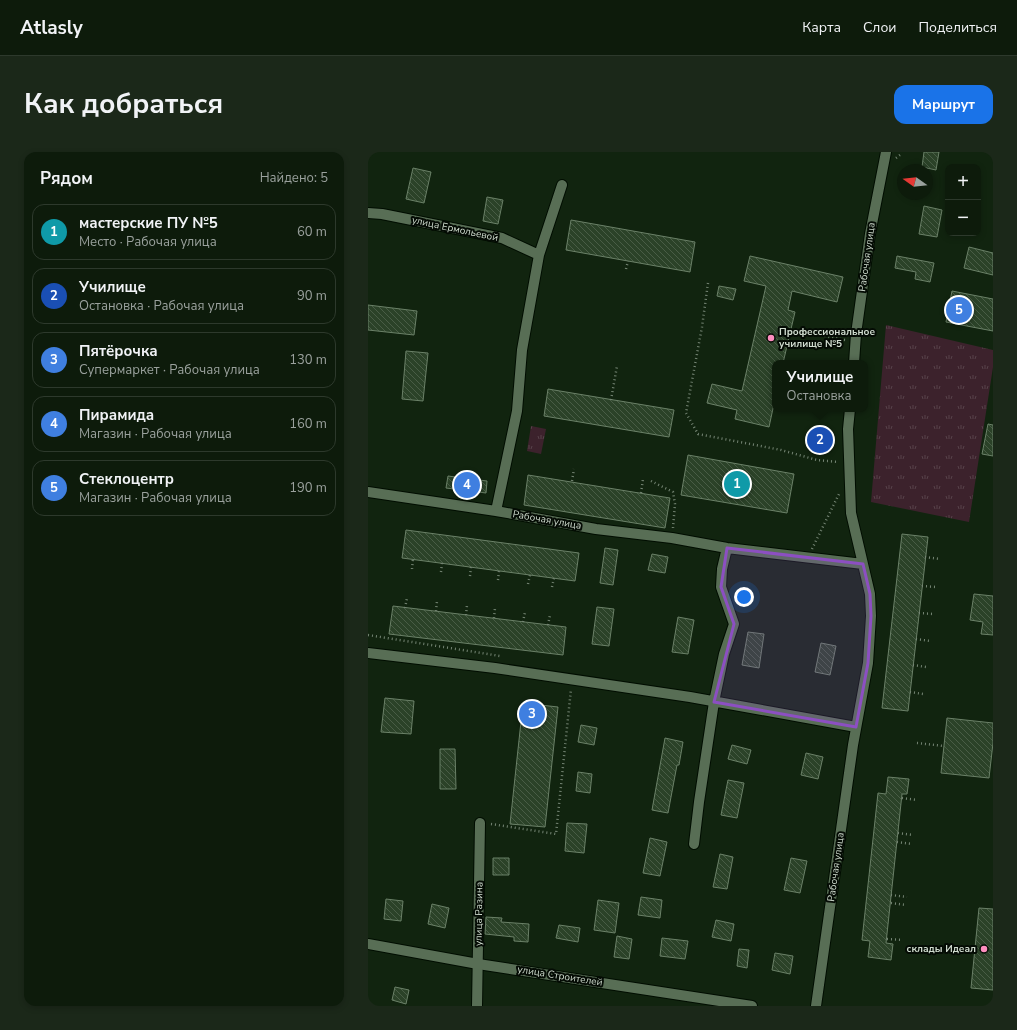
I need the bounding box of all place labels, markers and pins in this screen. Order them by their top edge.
pin: 5 [946,295,972,325]
place label: Профессиональное училище №5 [779,325,875,351]
marker: Профессиональное училище №5 [766,333,776,343]
pin: 2 [807,425,833,455]
pin: 1 [724,469,750,499]
pin: 4 [454,470,480,500]
pin: 3 [519,699,545,729]
place label: склады Идеал [907,942,976,956]
marker: склады Идеал [979,944,989,954]

